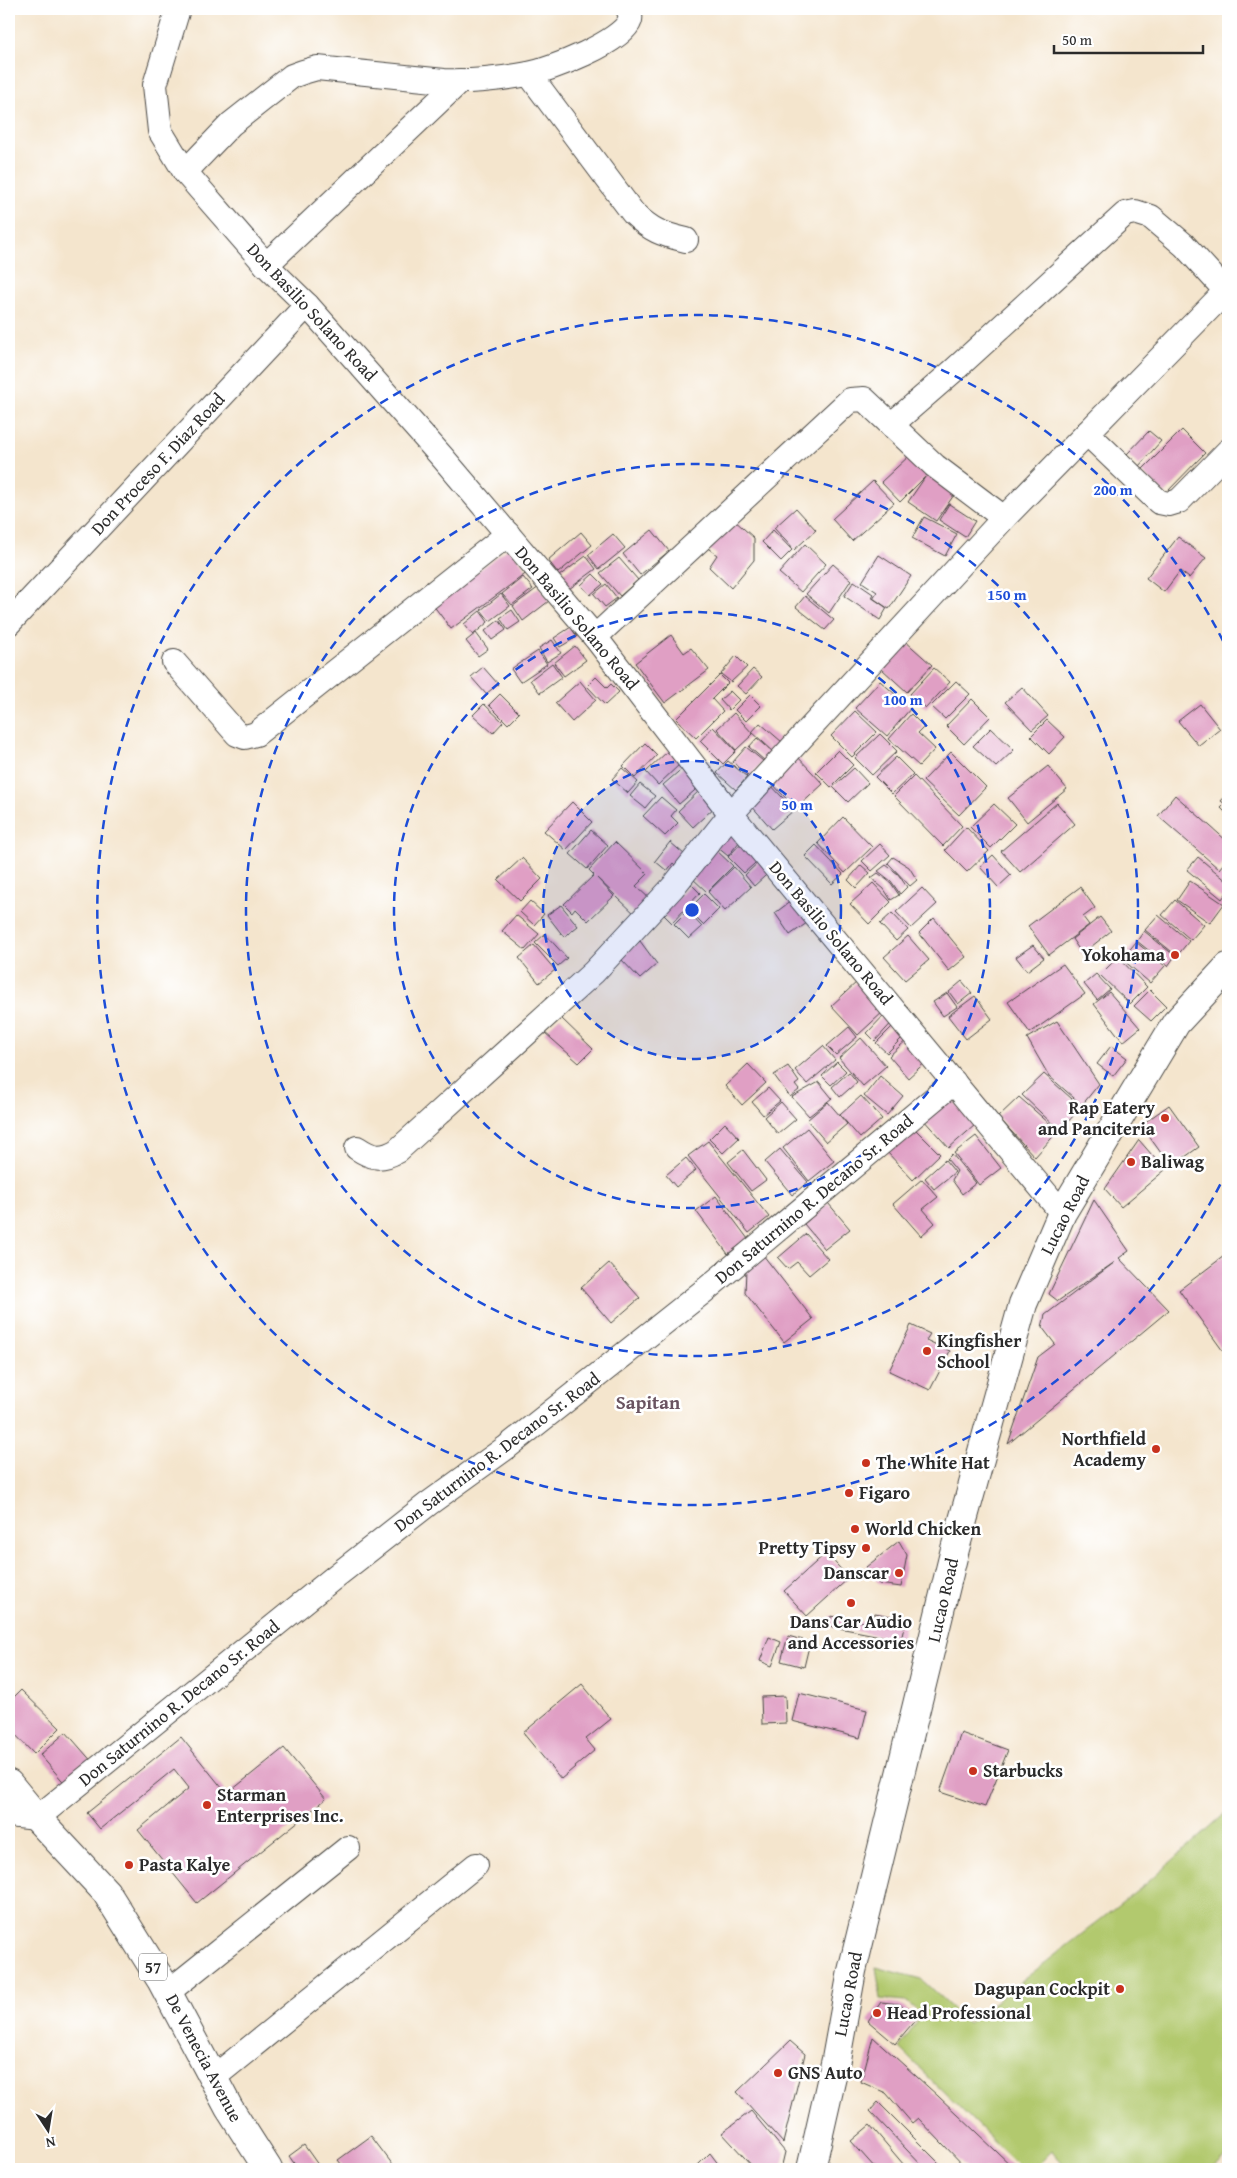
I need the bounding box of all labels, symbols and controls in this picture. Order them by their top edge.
scale bar [1054,22,1203,54]
text: 50 m [1062,29,1093,50]
street label: Don Basilio Solano Road [241,236,384,387]
street label: Don Proceso F. Diaz Road [84,386,231,541]
text: 200 m [1093,479,1133,500]
street label: Don Basilio Solano Road [509,540,646,696]
text: 150 m [987,584,1027,605]
text: 100 m [883,689,923,710]
text: 50 m [781,794,813,815]
street label: Don Basilio Solano Road [763,855,900,1011]
centre of rings [683,901,701,919]
place label: Yokohama [1081,941,1166,968]
marker: Yokohama [1169,949,1181,961]
place label: Rap Eatery and Panciteria [1038,1094,1156,1142]
street label: Don Saturnino R. Decano Sr. Road [708,1107,919,1290]
marker: Rap Eatery and Panciteria [1159,1112,1171,1124]
place label: Baliwag [1141,1148,1204,1175]
marker: Baliwag [1125,1156,1137,1168]
street label: Lucao Road [1033,1170,1096,1259]
place label: Kingfisher School [937,1327,1022,1375]
marker: Kingfisher School [921,1345,933,1357]
street label: Don Saturnino R. Decano Sr. Road [388,1365,606,1538]
district label: Sapitan [616,1388,681,1416]
place label: Northfield Academy [1062,1425,1147,1473]
marker: Northfield Academy [1150,1443,1162,1455]
place label: The White Hat [876,1449,990,1476]
marker: The White Hat [860,1457,872,1469]
place label: Figaro [859,1479,911,1506]
marker: Figaro [843,1487,855,1499]
place label: World Chicken [865,1515,981,1542]
marker: World Chicken [849,1523,861,1535]
place label: Pretty Tipsy [758,1534,857,1561]
marker: Pretty Tipsy [860,1542,872,1554]
street label: Lucao Road [920,1555,965,1645]
place label: Danscar [824,1559,890,1586]
marker: Danscar [893,1567,905,1579]
marker: Dans Car Audio and Accessories [845,1597,857,1609]
place label: Dans Car Audio and Accessories [788,1608,915,1656]
street label: Don Saturnino R. Decano Sr. Road [72,1613,285,1792]
place label: Starbucks [983,1757,1063,1784]
marker: Starbucks [967,1765,979,1777]
place label: Starman Enterprises Inc. [217,1781,344,1829]
marker: Starman Enterprises Inc. [201,1799,213,1811]
place label: Pasta Kalye [139,1851,230,1878]
marker: Pasta Kalye [123,1859,135,1871]
street label: Lucao Road [826,1949,869,2039]
road number: 57 [139,1954,167,1980]
place label: Dagupan Cockpit [975,1975,1110,2002]
marker: Dagupan Cockpit [1114,1983,1126,1995]
street label: De Venecia Avenue [159,1989,250,2127]
place label: Head Professional [887,1999,1031,2026]
marker: Head Professional [871,2007,883,2019]
place label: GNS Auto [788,2059,863,2086]
marker: GNS Auto [772,2067,784,2079]
north arrow [22,2106,72,2156]
text: N [43,2132,57,2154]

